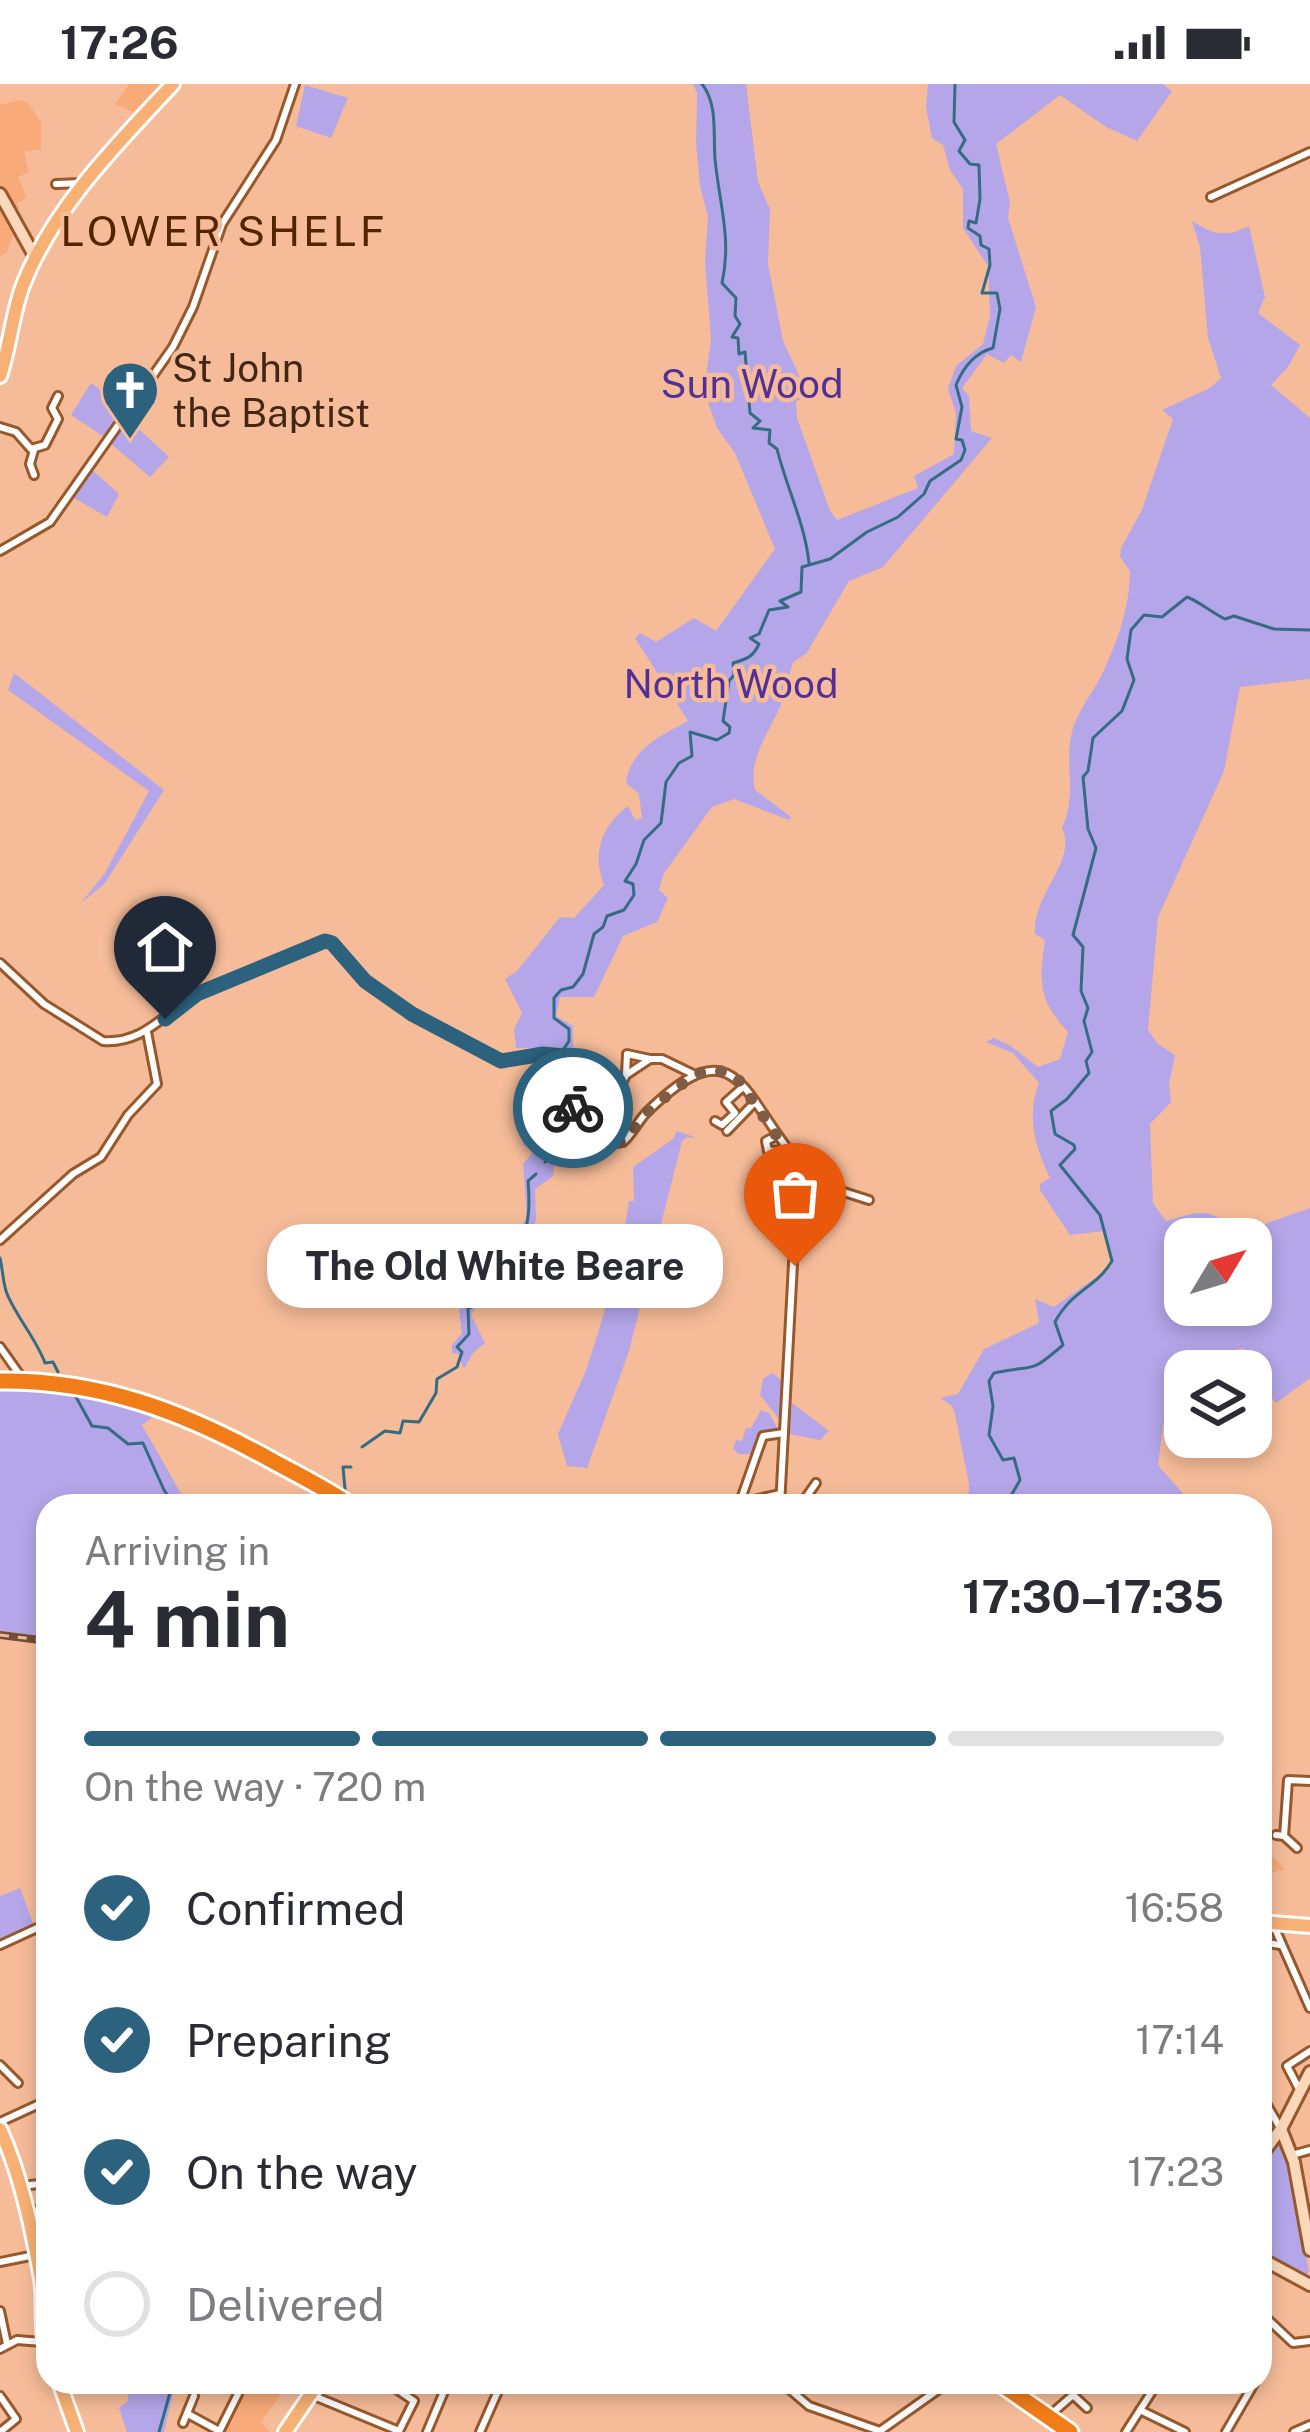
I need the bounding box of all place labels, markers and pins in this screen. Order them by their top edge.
place label: St John the Baptist [172,345,370,436]
church icon: St John the Baptist [99,359,161,441]
pin [114,896,216,1019]
pin [744,1143,846,1266]
callout: The Old White Beare [267,1224,723,1308]

